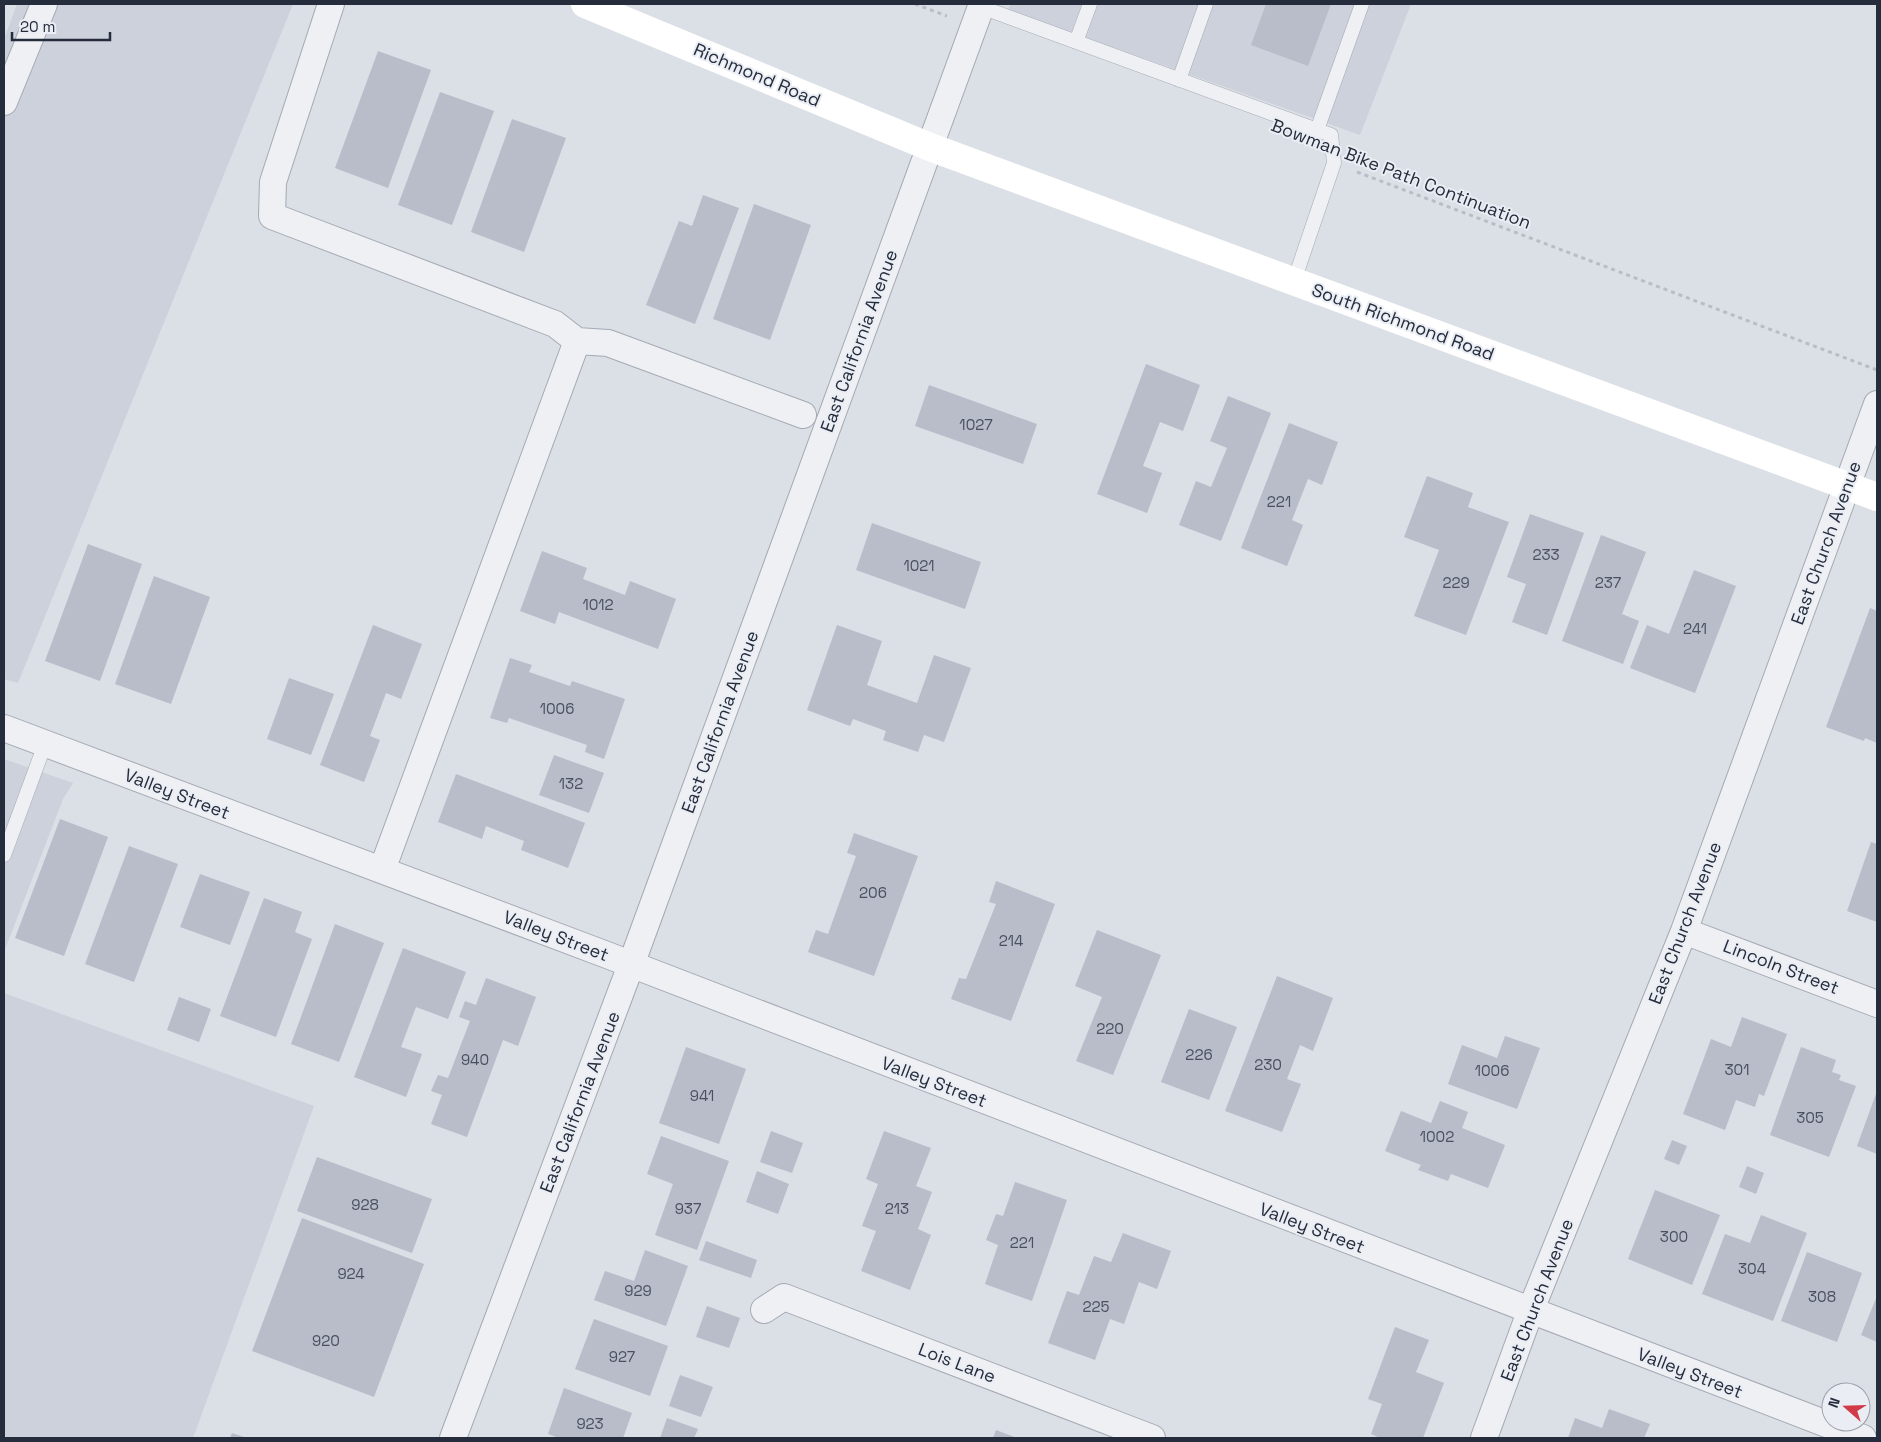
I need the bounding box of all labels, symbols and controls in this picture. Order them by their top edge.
scale bar [12,10,110,42]
text: 20 m [20,17,55,36]
street label: Richmond Road [690,37,824,112]
street label: Bowman Bike Path Continuation [1268,113,1534,234]
street label: East California Avenue [815,246,902,435]
street label: South Richmond Road [1309,278,1498,365]
house number: 1027 [959,415,993,434]
street label: East Church Avenue [1785,458,1866,628]
house number: 221 [1267,492,1291,511]
house number: 233 [1532,545,1560,564]
house number: 1021 [903,556,935,575]
house number: 229 [1442,573,1470,592]
house number: 237 [1595,573,1621,592]
house number: 1012 [582,595,614,614]
house number: 241 [1683,619,1707,638]
street label: East California Avenue [676,627,763,816]
house number: 1006 [540,699,574,718]
street label: Valley Street [121,763,233,824]
house number: 132 [559,774,583,793]
street label: East Church Avenue [1643,838,1726,1007]
house number: 206 [859,883,887,902]
street label: Valley Street [500,905,612,966]
house number: 214 [999,931,1023,950]
street label: Lincoln Street [1720,934,1842,999]
street label: East California Avenue [534,1008,625,1196]
house number: 220 [1096,1019,1124,1038]
house number: 226 [1185,1045,1213,1064]
house number: 940 [461,1050,489,1069]
street label: Valley Street [878,1051,990,1112]
house number: 230 [1254,1055,1282,1074]
house number: 301 [1725,1060,1749,1079]
house number: 1006 [1475,1061,1509,1080]
house number: 941 [690,1086,714,1105]
house number: 305 [1796,1108,1824,1127]
house number: 1002 [1420,1127,1454,1146]
house number: 928 [351,1195,379,1214]
street label: Valley Street [1256,1197,1368,1258]
house number: 937 [675,1199,701,1218]
house number: 213 [885,1199,909,1218]
street label: East Church Avenue [1495,1215,1578,1384]
house number: 300 [1660,1227,1688,1246]
house number: 221 [1010,1233,1034,1252]
house number: 304 [1738,1259,1766,1278]
house number: 924 [337,1264,365,1283]
house number: 929 [624,1281,652,1300]
house number: 308 [1808,1287,1836,1306]
house number: 225 [1082,1297,1110,1316]
house number: 920 [312,1331,340,1350]
street label: Lois Lane [915,1337,999,1388]
street label: Valley Street [1634,1342,1746,1403]
house number: 927 [609,1347,635,1366]
north arrow [1821,1382,1871,1432]
text: N [1824,1395,1844,1410]
house number: 923 [576,1414,604,1433]

